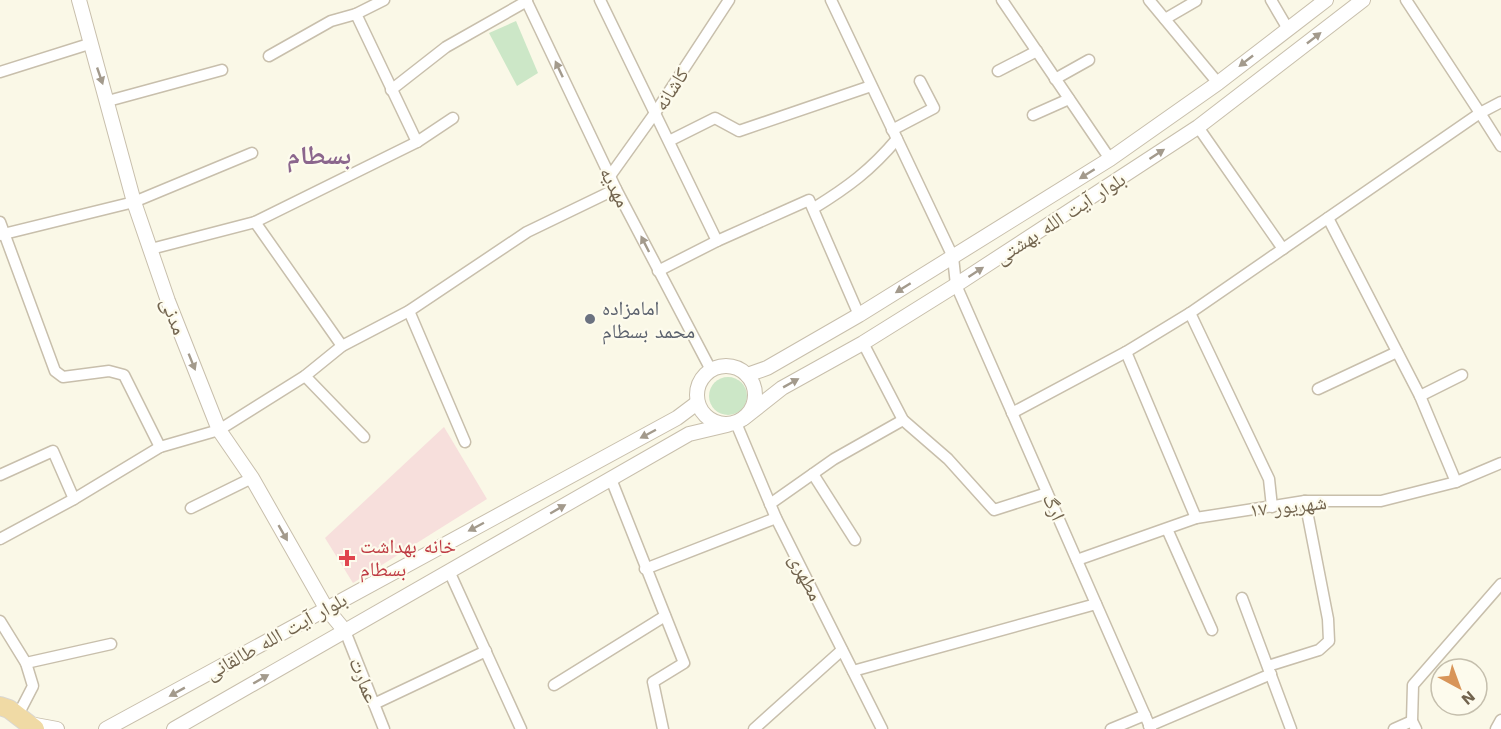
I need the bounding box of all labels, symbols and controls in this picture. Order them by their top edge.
one-way arrow [1305,32,1321,44]
one-way arrow [1238,55,1254,68]
one-way arrow [554,60,563,77]
street label: کاشانه [648,63,694,115]
one-way arrow [96,68,105,86]
district label: بسطام [287,140,351,173]
one-way arrow [1149,149,1165,160]
street label: مهدیه [595,163,635,211]
street label: بلوار آیت الله بهشتی [990,167,1130,269]
one-way arrow [1078,168,1095,179]
one-way arrow [640,235,650,253]
one-way arrow [968,266,984,278]
one-way arrow [895,282,911,293]
street label: مدنی [156,294,192,338]
place label: امامزاده محمد بسطام [602,296,695,345]
marker: امامزاده محمد بسطام [583,312,597,326]
one-way arrow [187,353,197,371]
one-way arrow [783,378,800,388]
one-way arrow [639,429,656,439]
street label: ارگ [1038,490,1070,524]
street label: ۱۷ شهریور [1248,490,1328,522]
one-way arrow [550,504,567,514]
one-way arrow [468,522,485,532]
one-way arrow [278,525,289,541]
place label: خانه بهداشت بسطام [360,534,456,583]
marker: خانه بهداشت بسطام [338,549,356,567]
street label: مطهری [784,549,828,605]
street label: بلوار آیت الله طالقانی [201,587,351,685]
street label: عمارت [344,654,384,706]
north arrow [1429,657,1489,717]
one-way arrow [253,674,270,684]
one-way arrow [168,687,185,697]
text: N [1458,687,1479,709]

